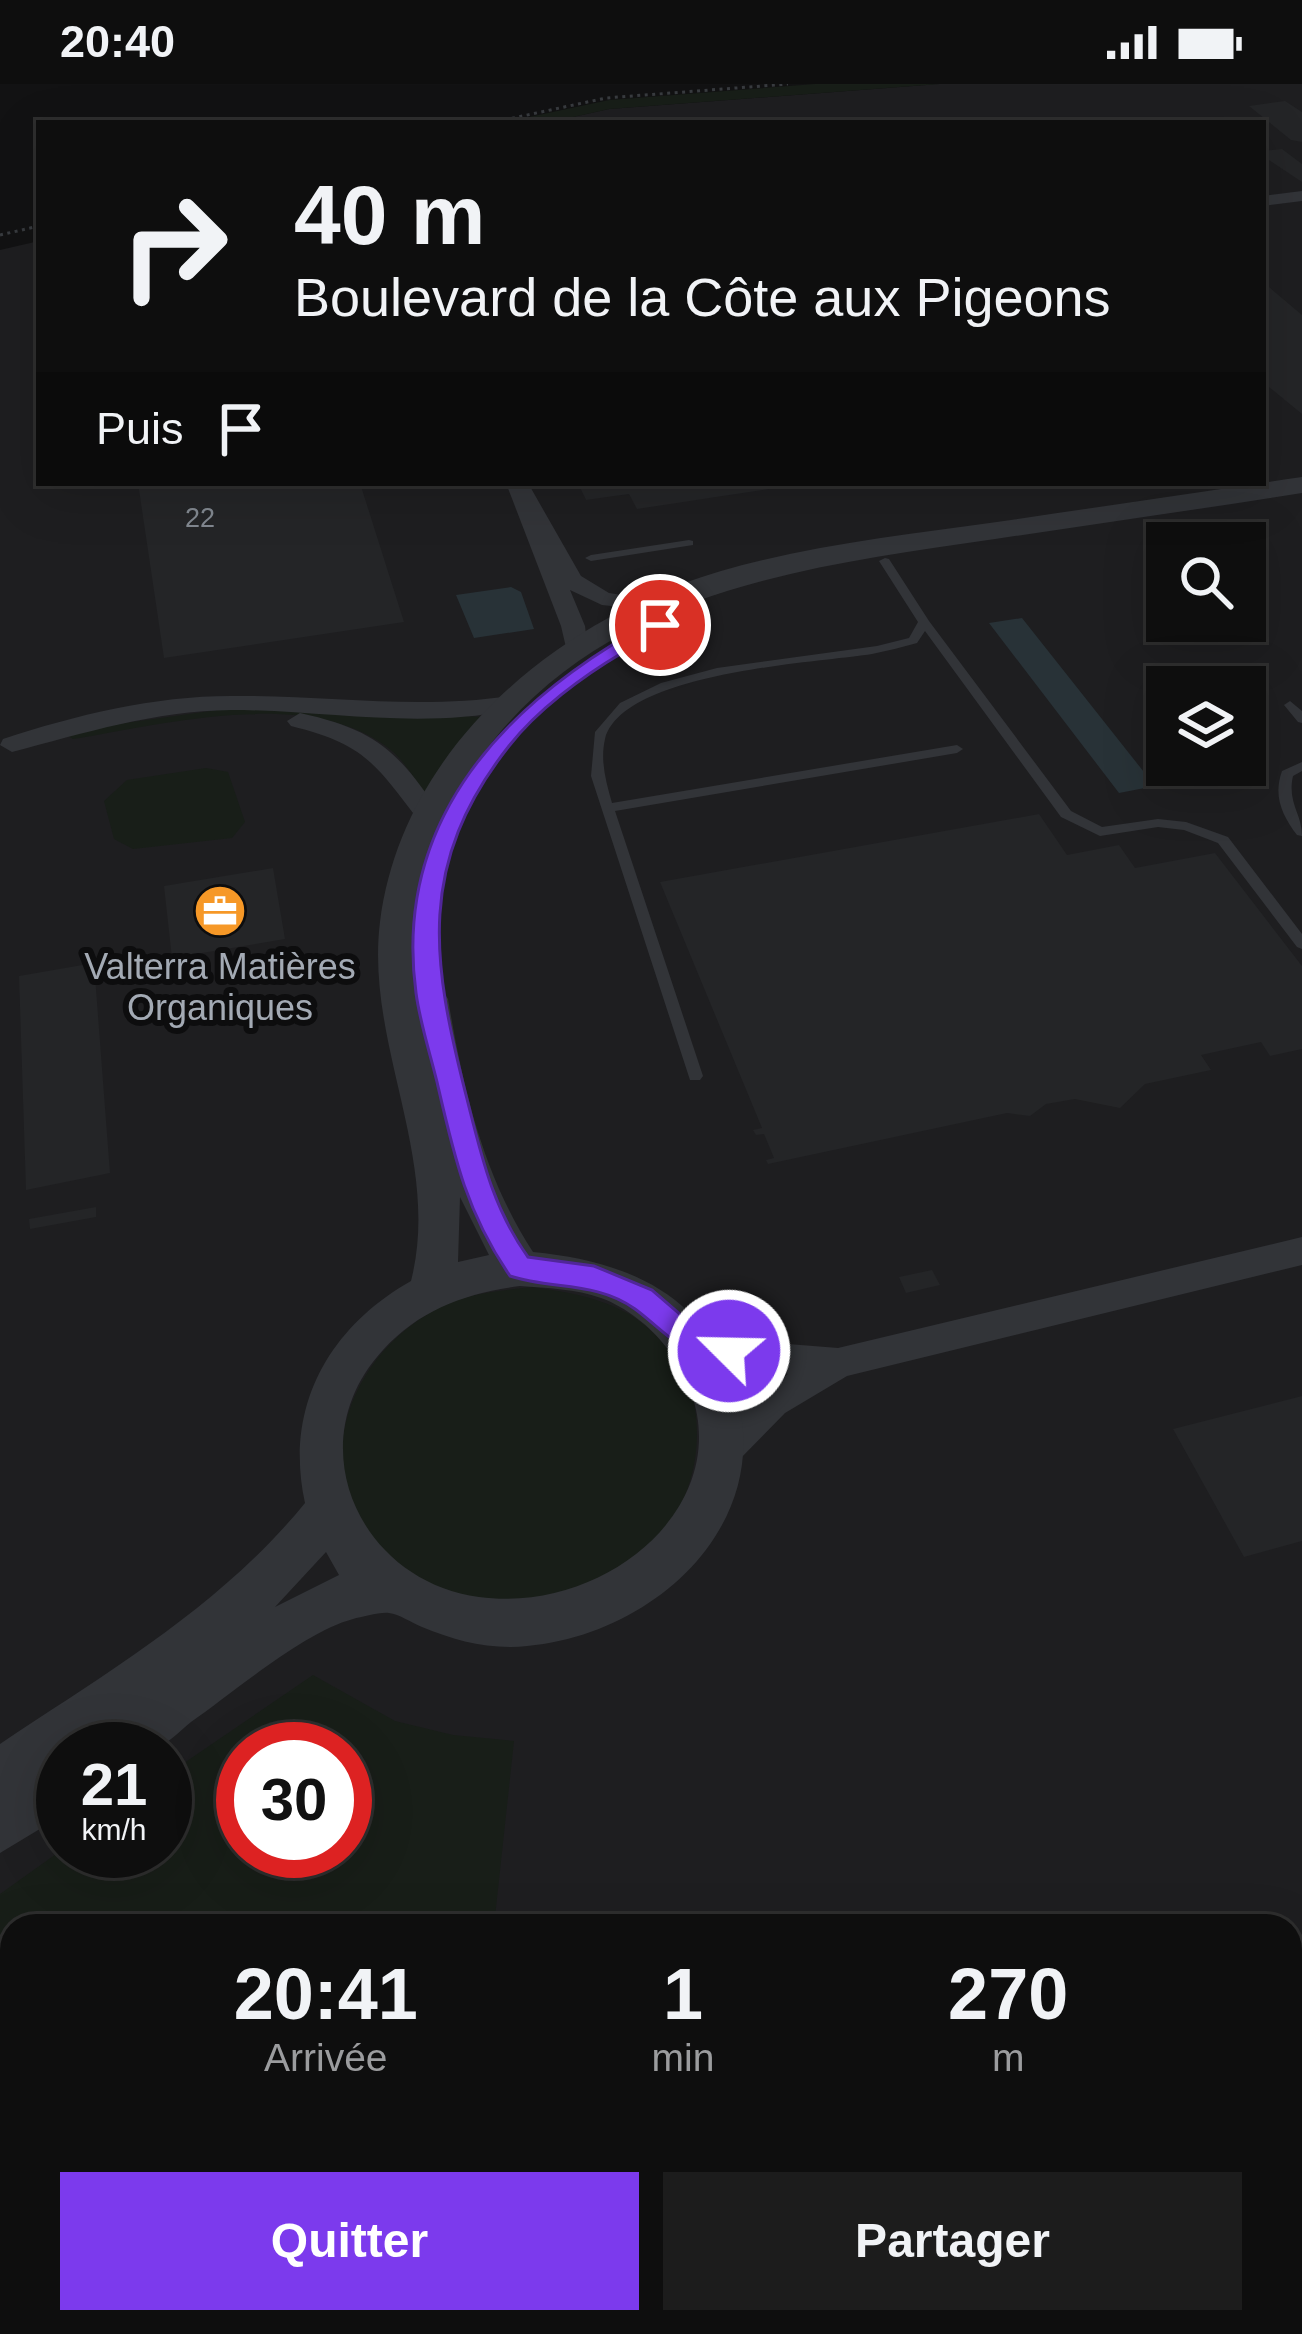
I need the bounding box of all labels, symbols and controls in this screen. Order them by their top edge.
text: 20:40 [60,16,175,67]
icon: right [96,168,252,324]
text: 40 m [294,168,485,262]
text: Boulevard de la Côte aux Pigeons [294,267,1111,327]
icon: arrive [208,396,274,462]
text: Puis [96,403,184,454]
house number: 22 [185,503,215,533]
map controls [1146,522,1266,786]
button: search [1146,522,1266,642]
pin [609,574,711,676]
icon: arrive [627,592,693,658]
button: layers [1146,666,1266,786]
office icon: Valterra Matières Organiques [192,883,248,939]
place label: Valterra Matières Organiques [84,946,356,1028]
position arrow [666,1288,792,1414]
speed limit sign: 30 [216,1722,372,1878]
text: 21 [81,1751,147,1818]
text: km/h [81,1813,147,1846]
text: 20:41 [234,1954,418,2034]
text: 1 [663,1954,703,2034]
text: 270 [948,1954,1068,2034]
text: Arrivée [264,2036,388,2079]
text: min [652,2036,714,2079]
text: m [992,2036,1024,2079]
button: Quitter [60,2172,639,2310]
button: Partager [663,2172,1242,2310]

